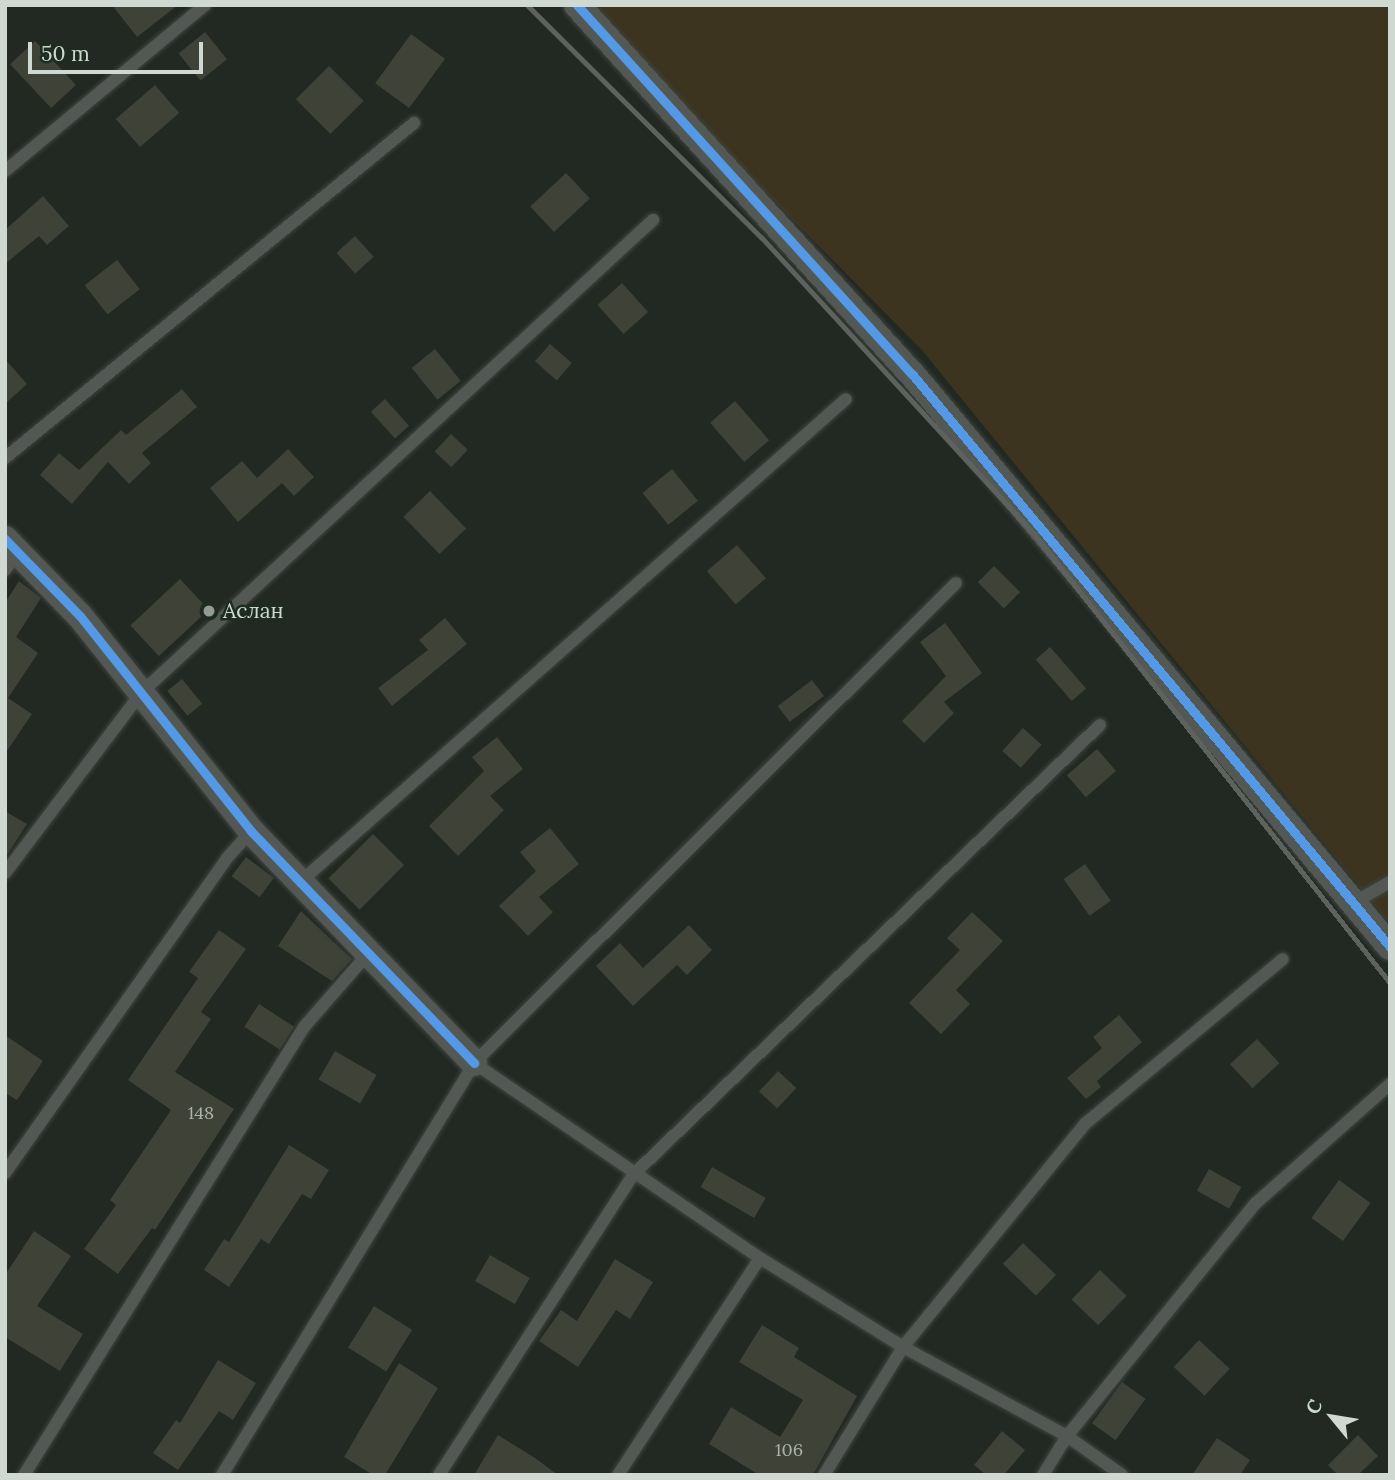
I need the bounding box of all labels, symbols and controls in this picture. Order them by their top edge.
scale bar [32,28,206,72]
text: 50 m [41,40,90,67]
place label: Аслан [223,598,284,624]
marker: Аслан [201,603,217,619]
house number: 148 [188,1102,214,1124]
north arrow [1297,1382,1367,1452]
text: С [1300,1395,1327,1418]
house number: 106 [775,1439,803,1461]

